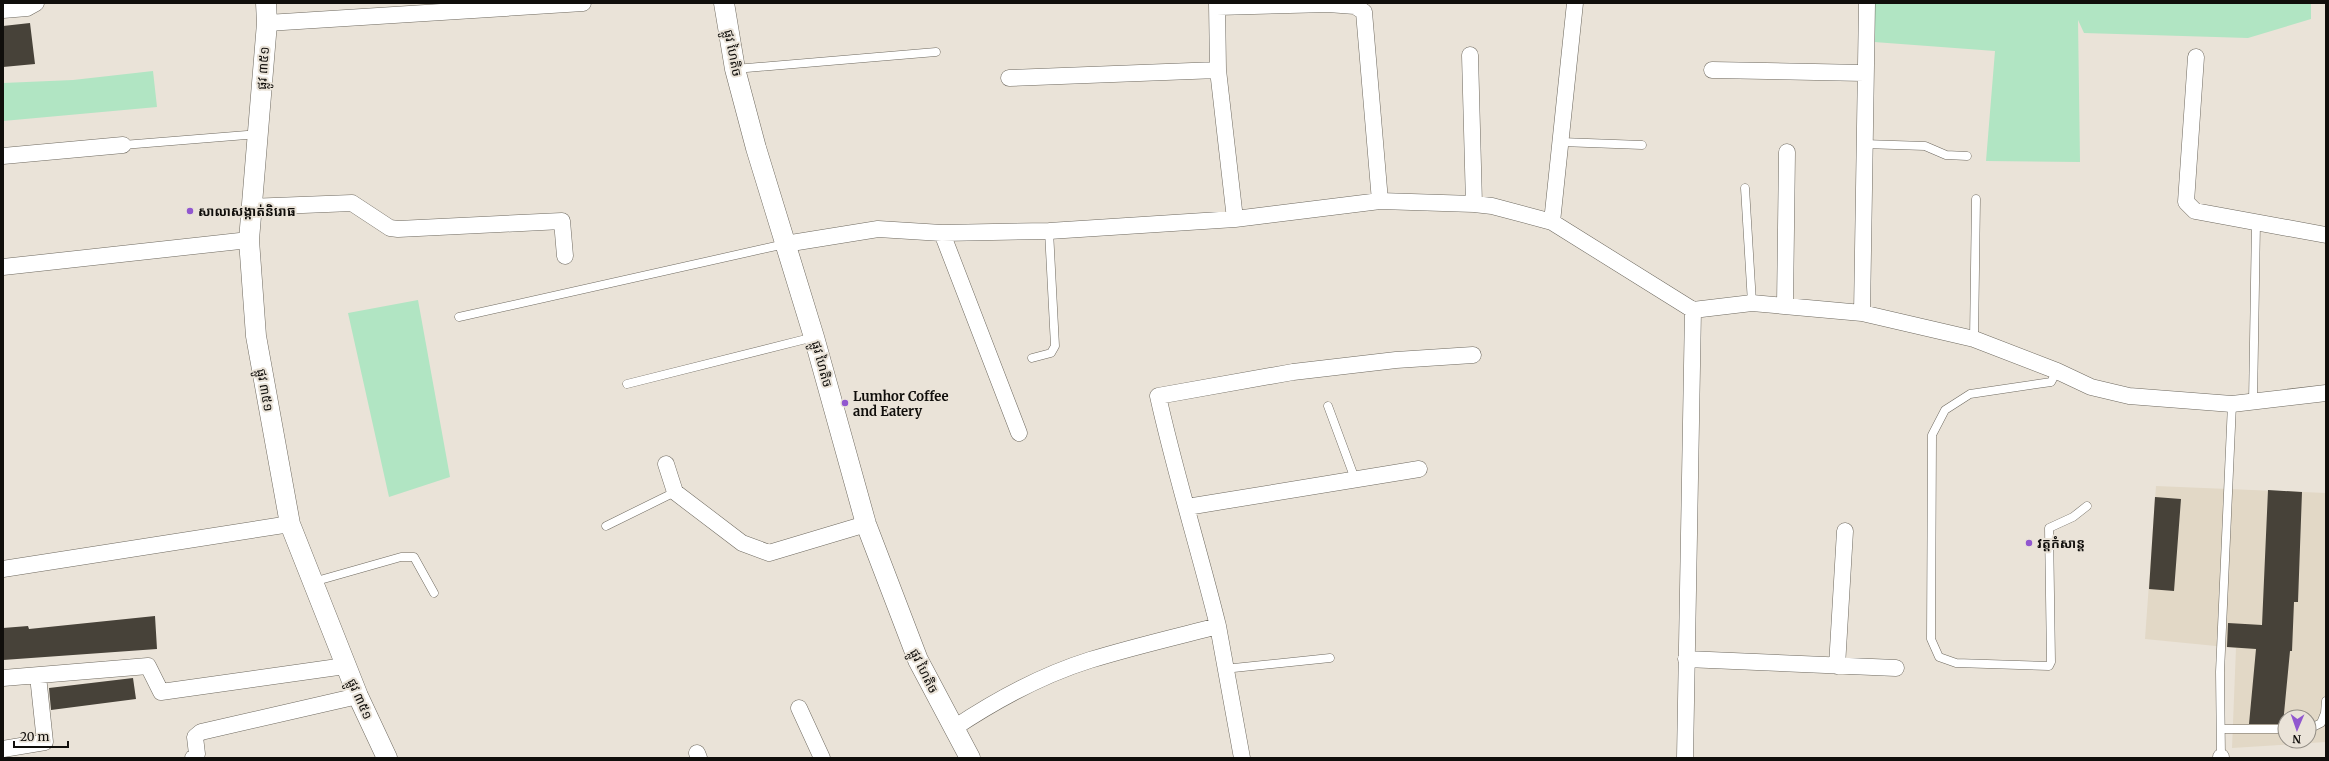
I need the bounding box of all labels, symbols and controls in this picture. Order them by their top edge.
street label: ផ្លូវ ហៃតិច [717,28,746,79]
street label: ផ្លូវ ៣៥១ [253,46,276,90]
place label: សាលាសង្កាត់និរោធ [198,203,296,220]
marker: សាលាសង្កាត់និរោធ [185,206,195,216]
street label: ផ្លូវ ហៃតិច [805,339,836,390]
street label: ផ្លូវ ៣៥១ [250,367,277,413]
place label: Lumhor Coffee and Eatery [853,388,949,420]
marker: Lumhor Coffee and Eatery [840,398,850,408]
place label: វត្តកំសាន្ត [2037,535,2085,552]
marker: វត្តកំសាន្ត [2024,538,2034,548]
street label: ផ្លូវ ហៃតិច [903,646,942,697]
street label: ផ្លូវ ៣៥១ [341,676,377,723]
north arrow [2277,709,2317,749]
scale bar [14,723,68,749]
text: 20 m [20,729,49,744]
text: N [2292,732,2301,746]

